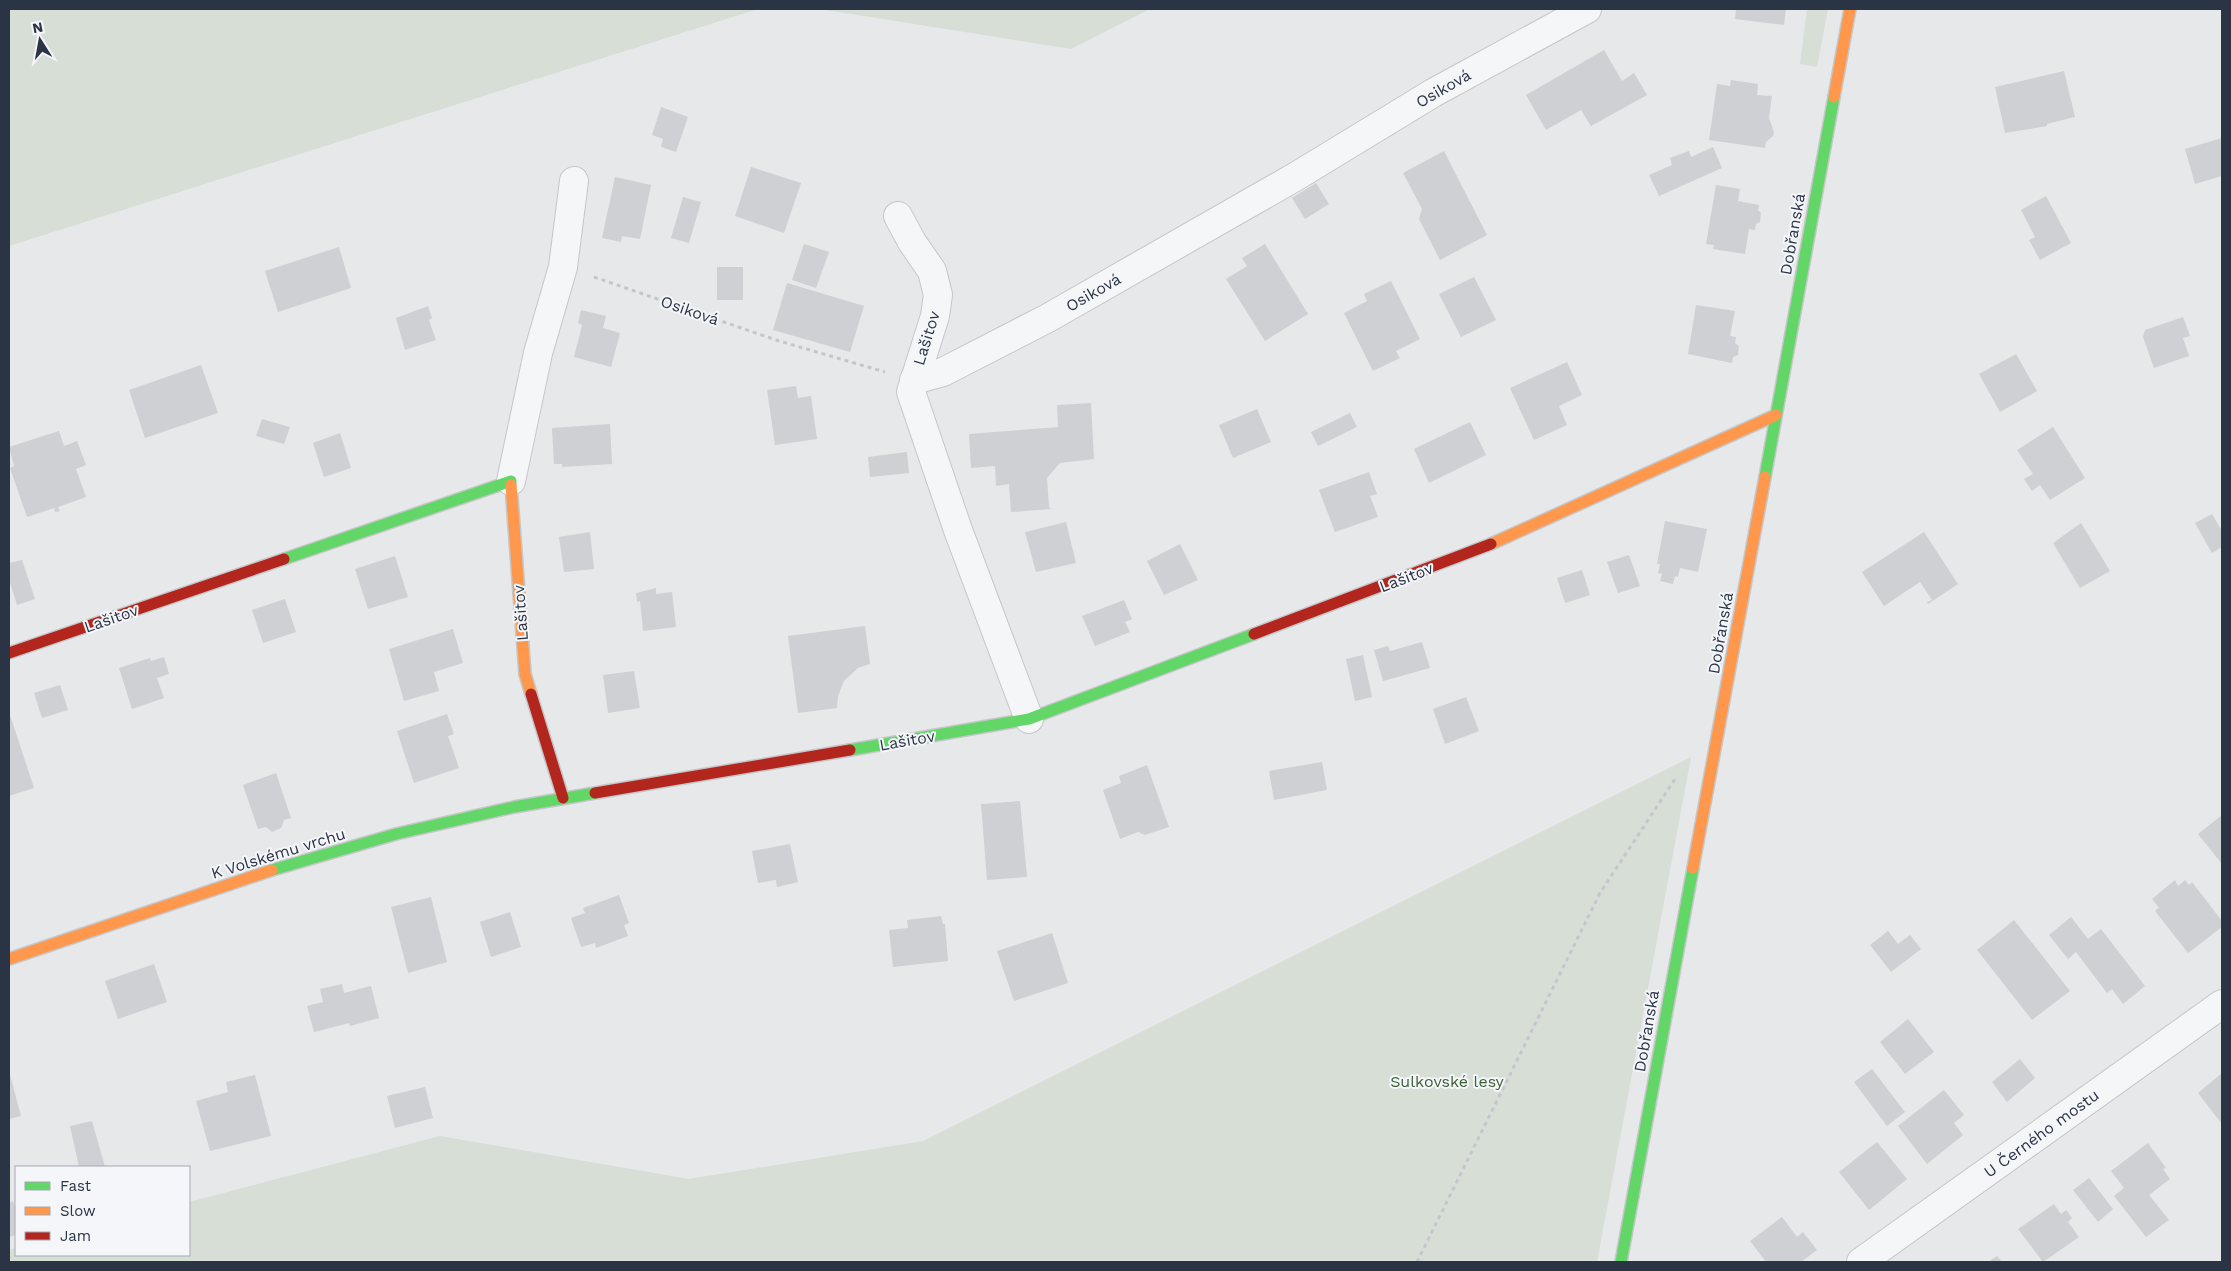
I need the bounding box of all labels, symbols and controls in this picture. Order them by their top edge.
north arrow [15,15,65,65]
text: N [31,18,44,36]
street label: Osiková [1412,65,1474,112]
street label: Dobřanská [1776,192,1809,277]
street label: Osiková [1062,269,1124,316]
street label: Osiková [658,292,721,329]
street label: Lašitov [909,308,944,368]
street label: Lašitov [1377,558,1436,596]
street label: Lašitov [509,584,532,642]
street label: Dobřanská [1704,591,1737,676]
street label: Lašitov [82,600,141,637]
street label: Lašitov [878,726,937,755]
street label: K Volskému vrchu [209,824,348,883]
street label: Dobřanská [1630,989,1663,1074]
park label: Sulkovské lesy [1390,1072,1505,1091]
street label: U Černého mostu [1980,1085,2102,1181]
legend [15,1166,190,1256]
text: Fast [60,1177,92,1195]
text: Slow [60,1202,96,1220]
text: Jam [60,1227,91,1245]

